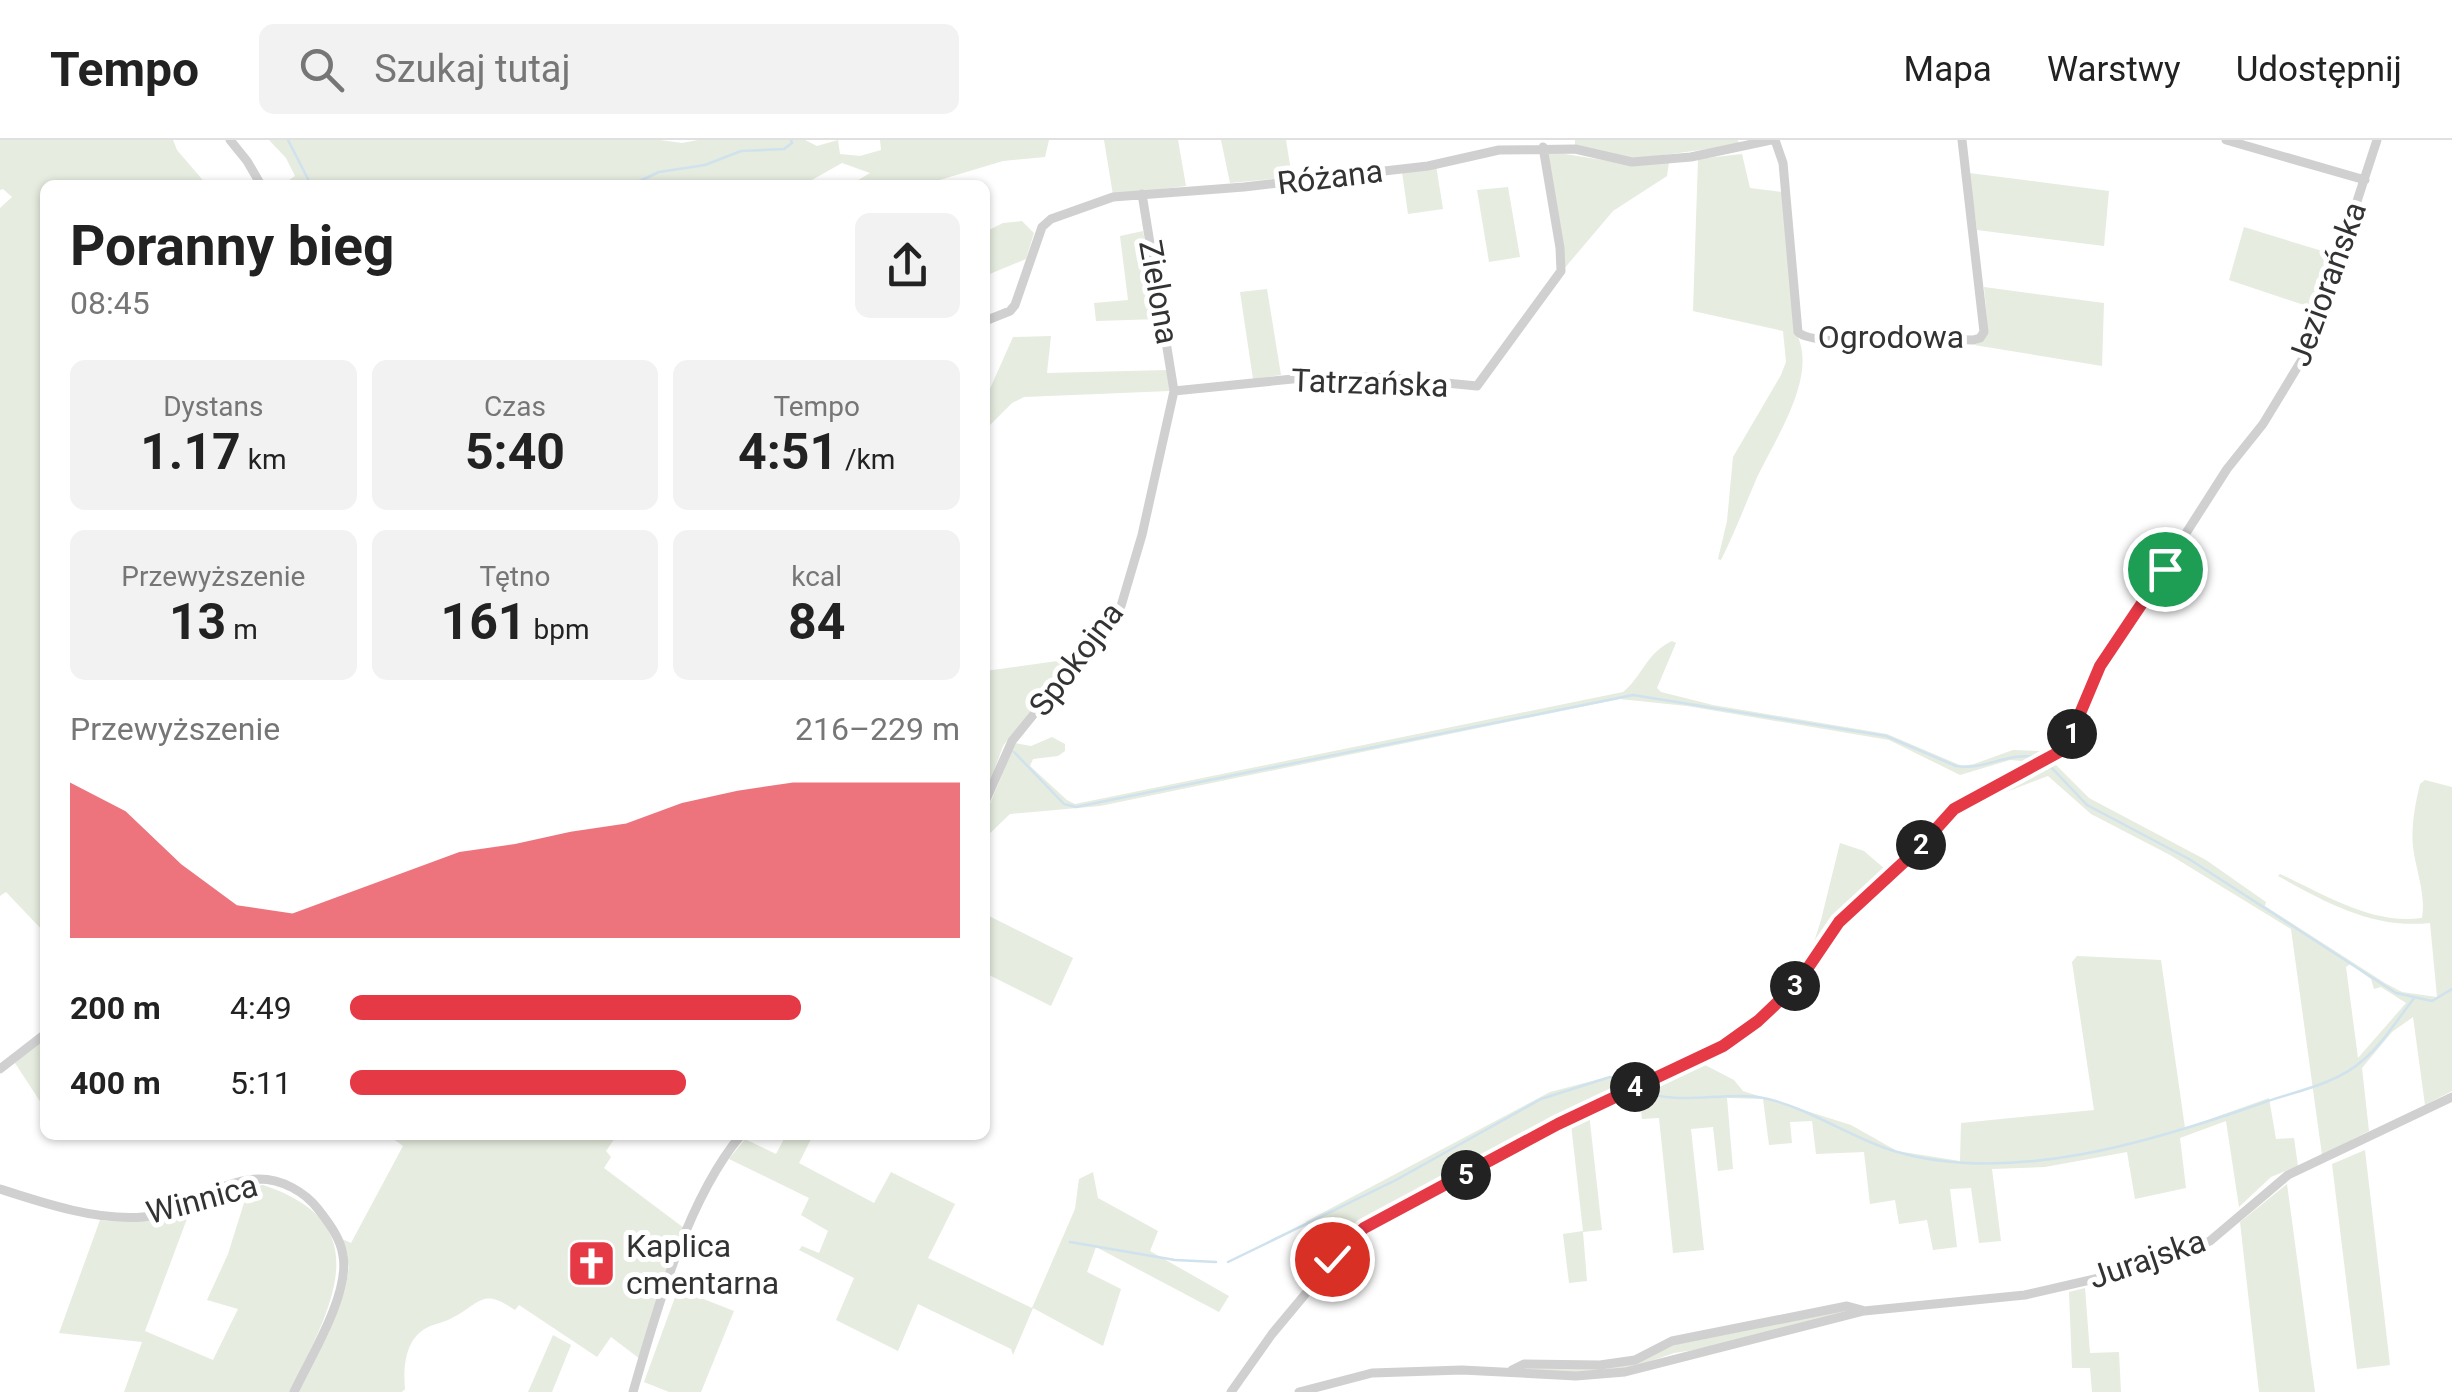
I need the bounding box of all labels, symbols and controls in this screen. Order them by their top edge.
search box [259,24,959,114]
text: Tempo [50,41,199,98]
icon: search [294,42,349,97]
text: Szukaj tutaj [374,47,571,91]
text: Mapa [1904,49,1992,90]
text: Warstwy [2047,49,2181,90]
text: Udostępnij [2236,49,2402,90]
street label: Różana [1275,152,1385,202]
street label: Jeziorańska [2280,197,2374,371]
button: share [855,213,960,318]
text: Poranny bieg [70,214,394,278]
street label: Zielona [1131,237,1187,347]
text: 08:45 [70,284,150,322]
street label: Ogrodowa [1818,318,1964,356]
street label: Tatrzańska [1291,361,1449,405]
text: Dystans [163,390,264,423]
text: Czas [484,390,546,423]
text: Tempo [773,390,860,423]
text: 1.17 [140,423,241,481]
text: 5:40 [465,423,565,481]
text: 4:51 [738,423,838,481]
text: km [241,443,286,476]
text: /km [838,443,895,476]
pin [2123,527,2208,612]
icon: arrive [2138,542,2193,597]
text: Przewyższenie [121,560,305,593]
text: Tętno [480,560,550,593]
text: kcal [791,560,842,593]
text: 13 [169,593,226,651]
text: 161 [440,593,527,651]
text: 84 [788,593,845,651]
street label: Spokojna [1021,595,1131,723]
text: m [226,613,258,646]
text: bpm [527,613,590,646]
pin: 1 [2047,709,2097,759]
text: Przewyższenie [70,710,280,748]
text: 216–229 m [795,710,960,748]
text: 1 [2064,717,2080,750]
pin: 2 [1896,820,1946,870]
text: 2 [1913,828,1929,861]
pin: 3 [1770,961,1820,1011]
text: 3 [1787,969,1803,1002]
text: 200 m [70,989,161,1027]
text: 4:49 [230,989,292,1027]
pin: 4 [1610,1062,1660,1112]
text: 400 m [70,1064,161,1102]
text: 5:11 [230,1064,292,1102]
text: 4 [1627,1070,1643,1103]
pin: 5 [1441,1150,1491,1200]
text: 5 [1458,1158,1474,1191]
street label: Winnica [142,1166,262,1232]
pin [1290,1217,1375,1302]
street label: Jurajska [2084,1221,2210,1297]
place label: Kaplica cmentarna [626,1227,779,1302]
icon: check [1305,1232,1360,1287]
church icon: Kaplica cmentarna [565,1238,617,1290]

